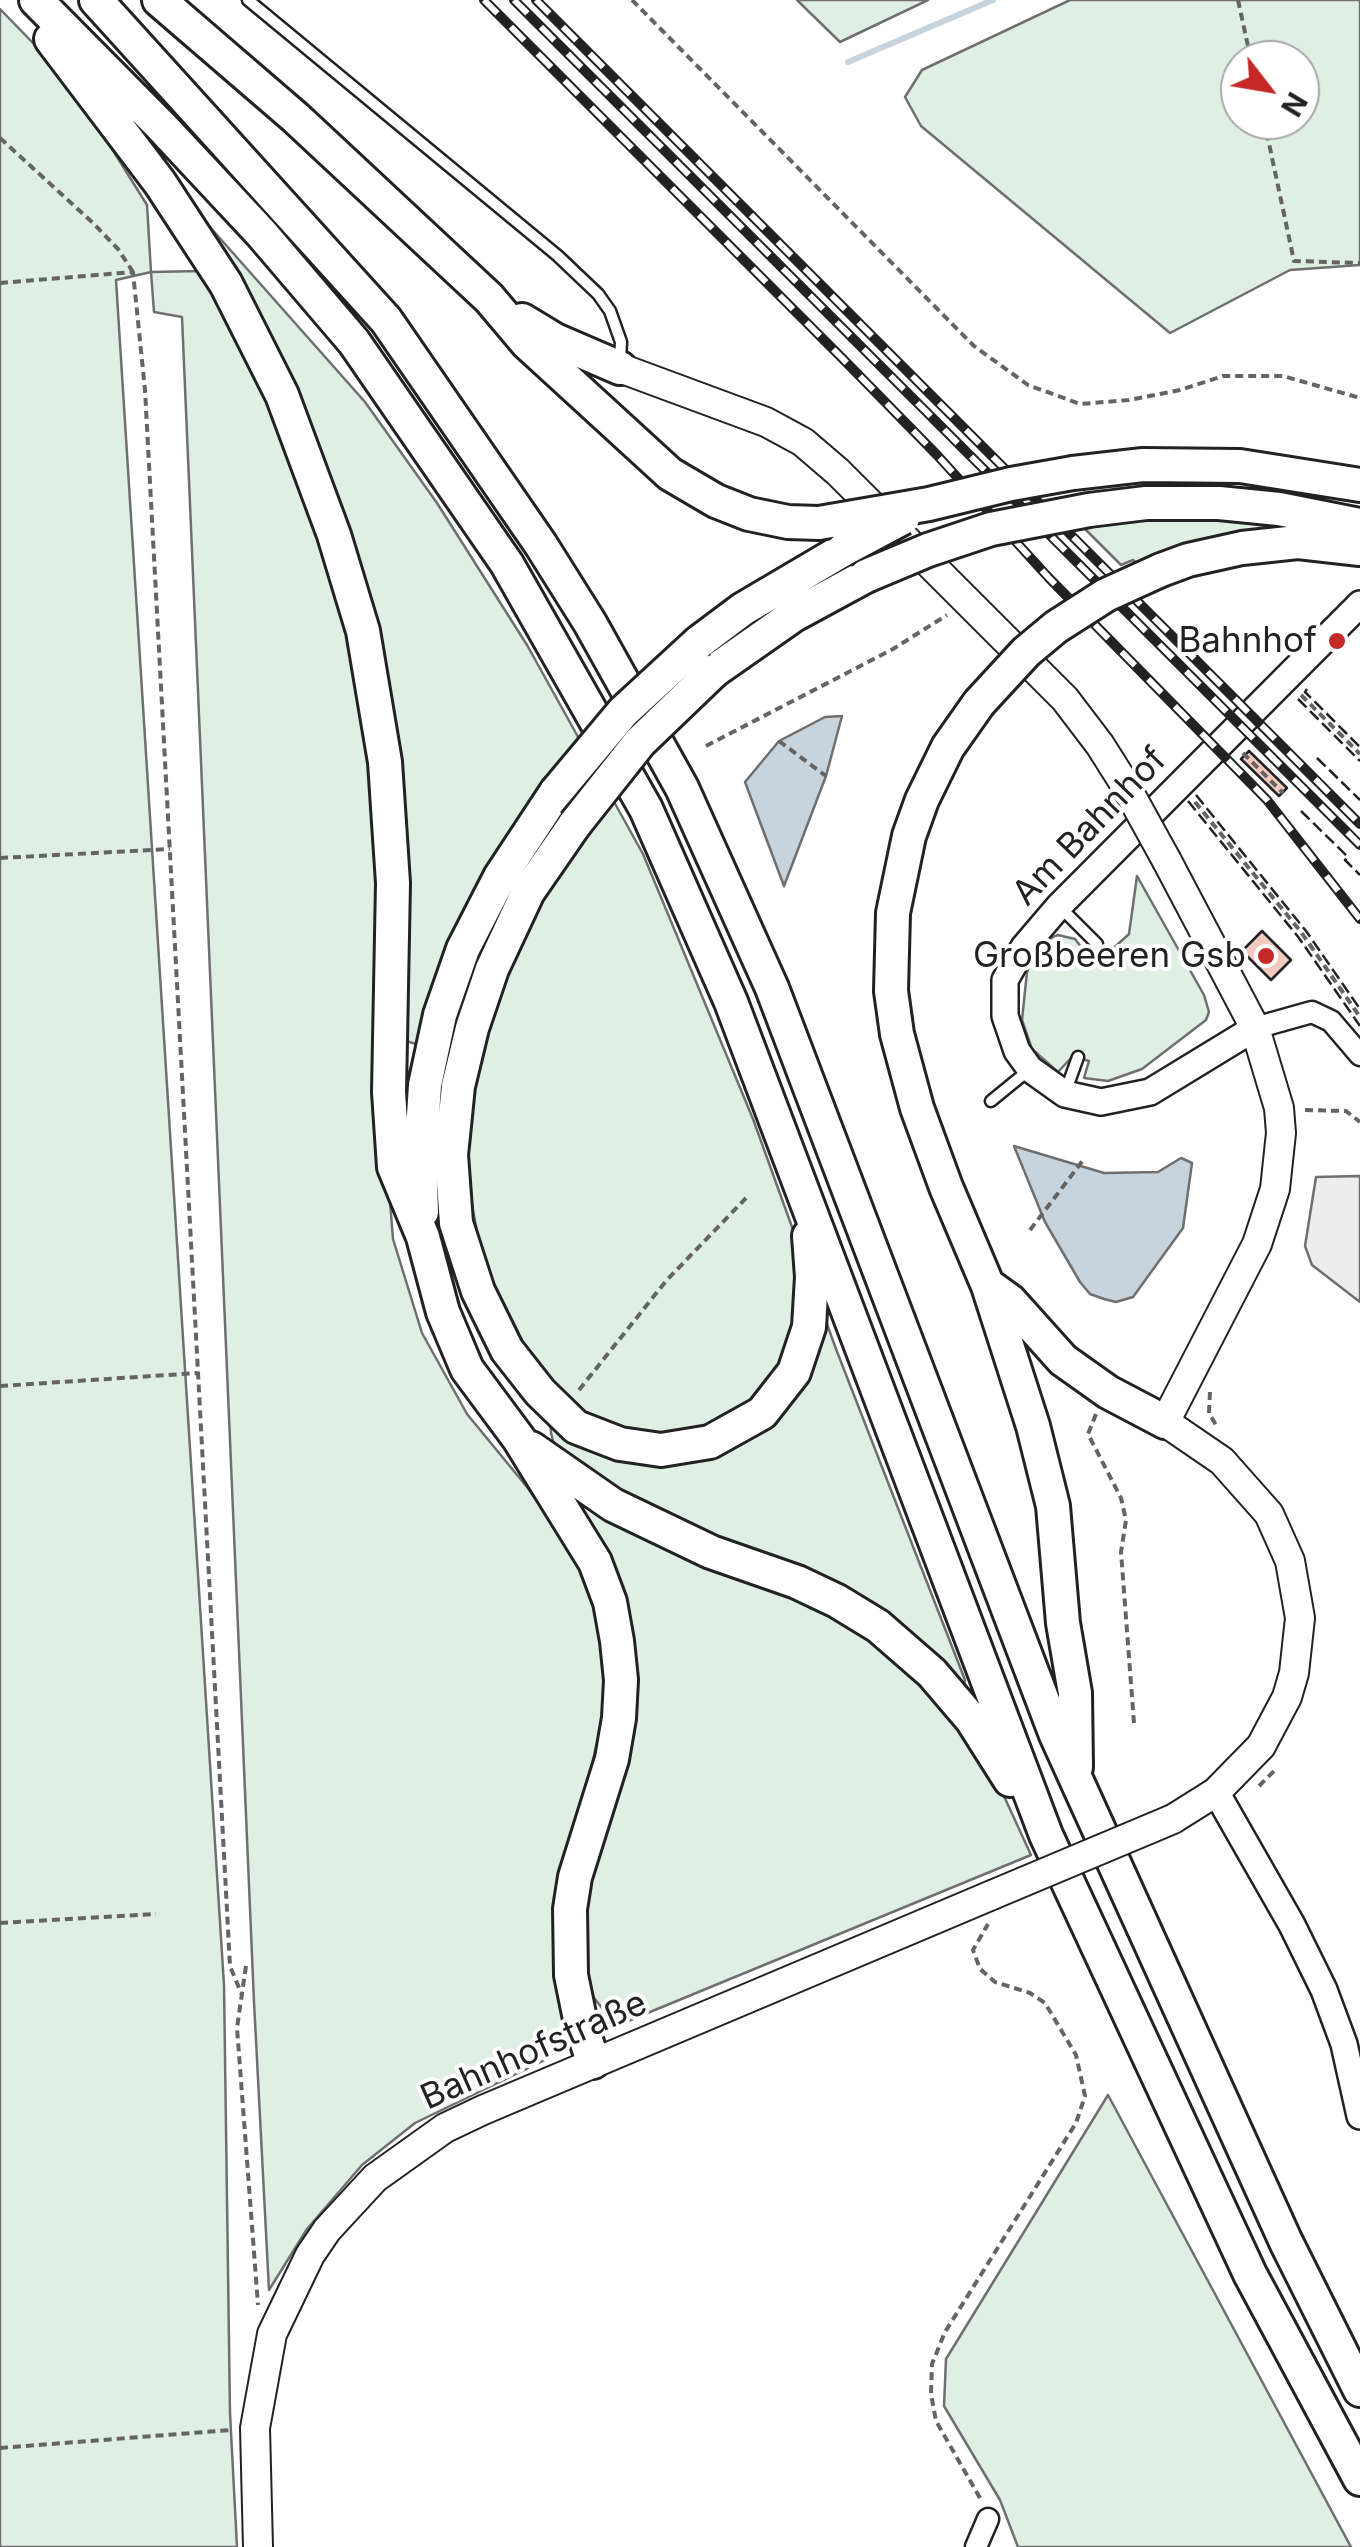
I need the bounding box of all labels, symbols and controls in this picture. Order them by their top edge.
north arrow [1220,40,1320,140]
text: N [1274,87,1314,122]
place label: Bahnhof [1178,620,1317,662]
marker: Bahnhof [1326,630,1348,652]
street label: Am Bahnhof [1004,739,1176,915]
place label: Großbeeren Gsb [973,935,1246,977]
marker: Großbeeren Gsb [1255,945,1277,967]
street label: Bahnhofstraße [415,1982,653,2120]

